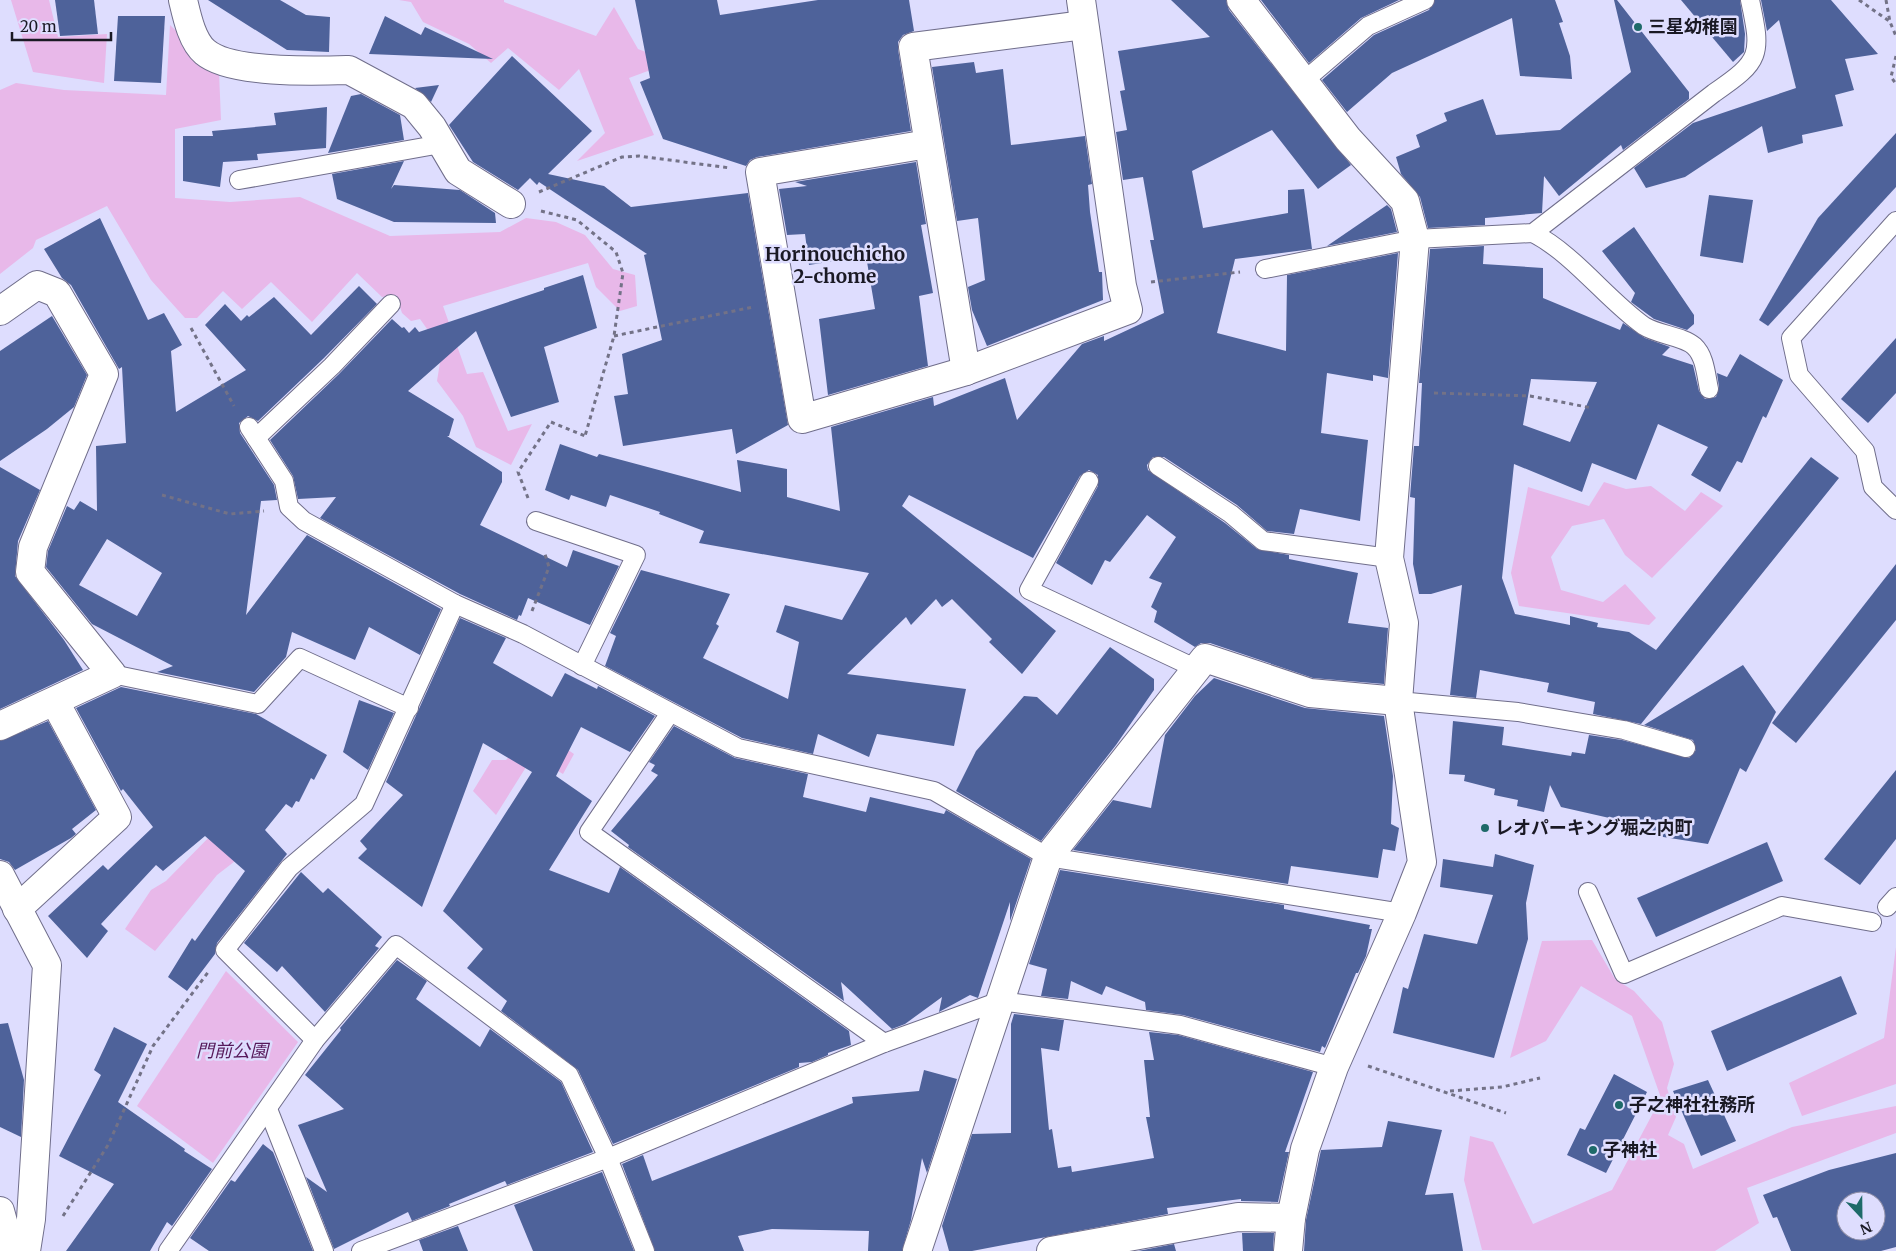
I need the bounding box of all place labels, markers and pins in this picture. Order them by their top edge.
place label: 三星幼稚園 [1648,15,1738,38]
marker: 三星幼稚園 [1632,21,1644,33]
place label: レオパーキング堀之内町 [1495,816,1692,839]
marker: レオパーキング堀之内町 [1479,822,1491,834]
place label: 子之神社社務所 [1629,1093,1755,1116]
marker: 子之神社社務所 [1613,1099,1625,1111]
place label: 子神社 [1603,1138,1657,1161]
marker: 子神社 [1587,1144,1599,1156]

